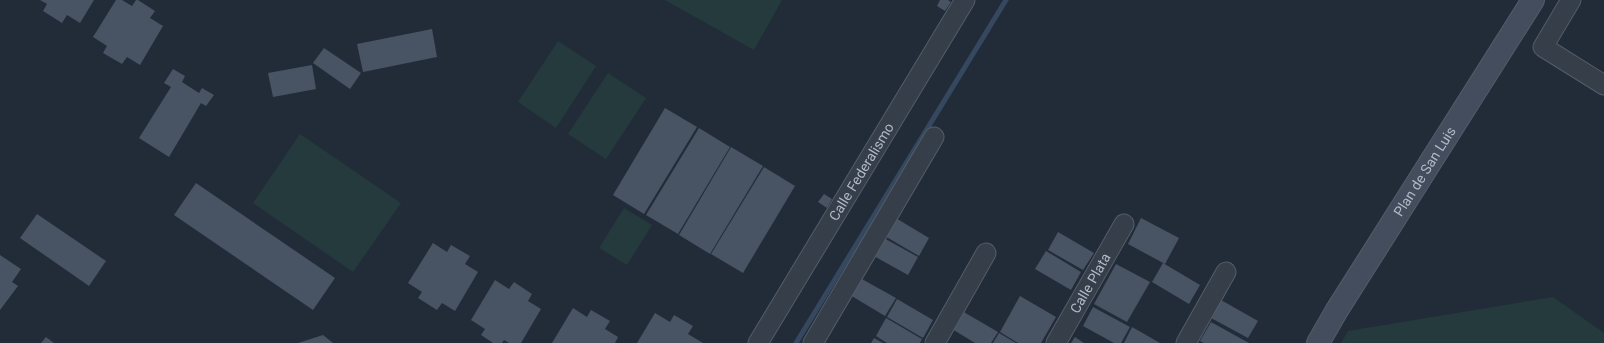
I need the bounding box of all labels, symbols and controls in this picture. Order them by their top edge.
street label: Calle Federalismo [826,120,897,224]
street label: Plan de San Luis [1390,124,1459,219]
street label: Calle Plata [1067,250,1114,316]

